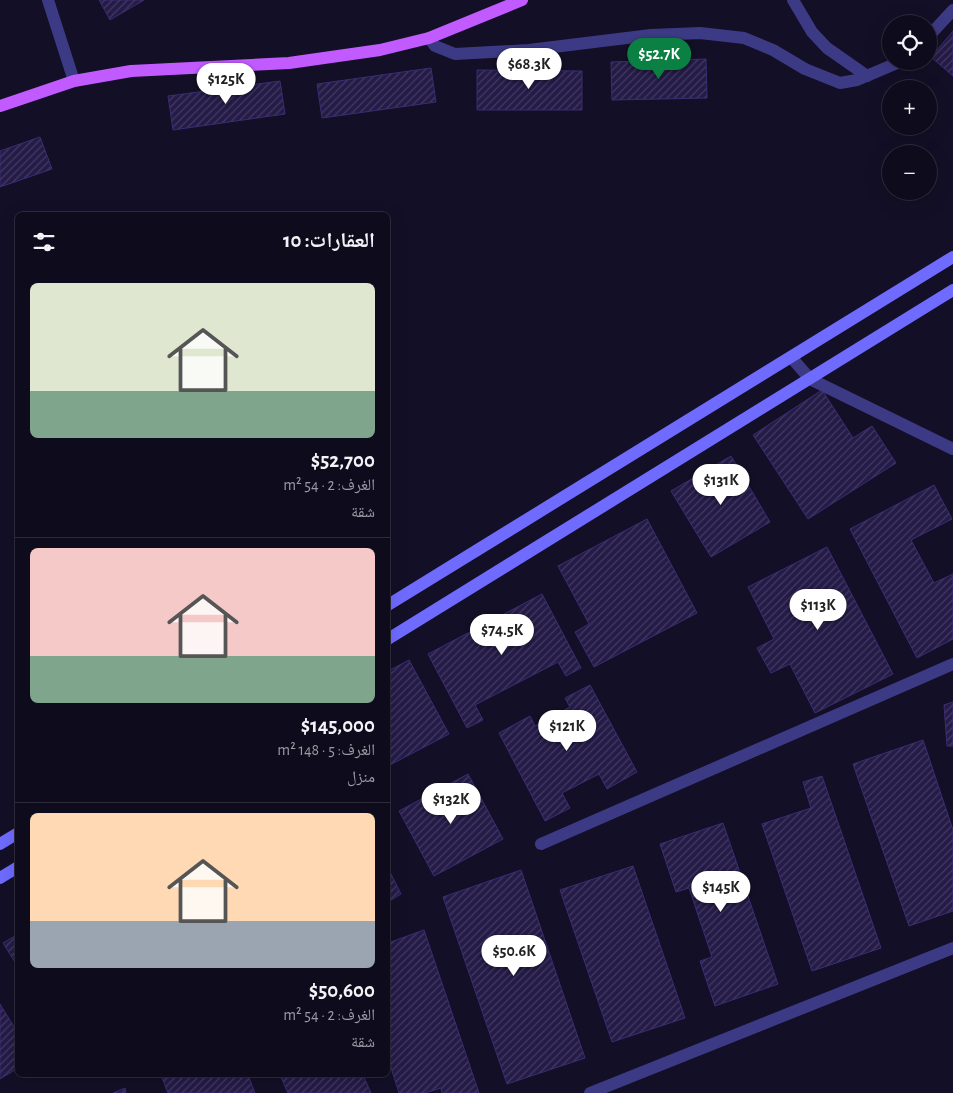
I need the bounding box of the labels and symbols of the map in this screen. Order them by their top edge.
pin: $52.7K [618,38,700,80]
pin: $68.3K [488,48,570,90]
pin: $125K [191,62,261,105]
pin: $131K [686,464,756,506]
pin: $113K [783,588,853,631]
pin: $74.5K [461,614,543,656]
pin: $121K [532,710,602,752]
pin: $132K [416,782,486,825]
pin: $145K [686,870,756,913]
pin: $50.6K [473,934,555,977]

